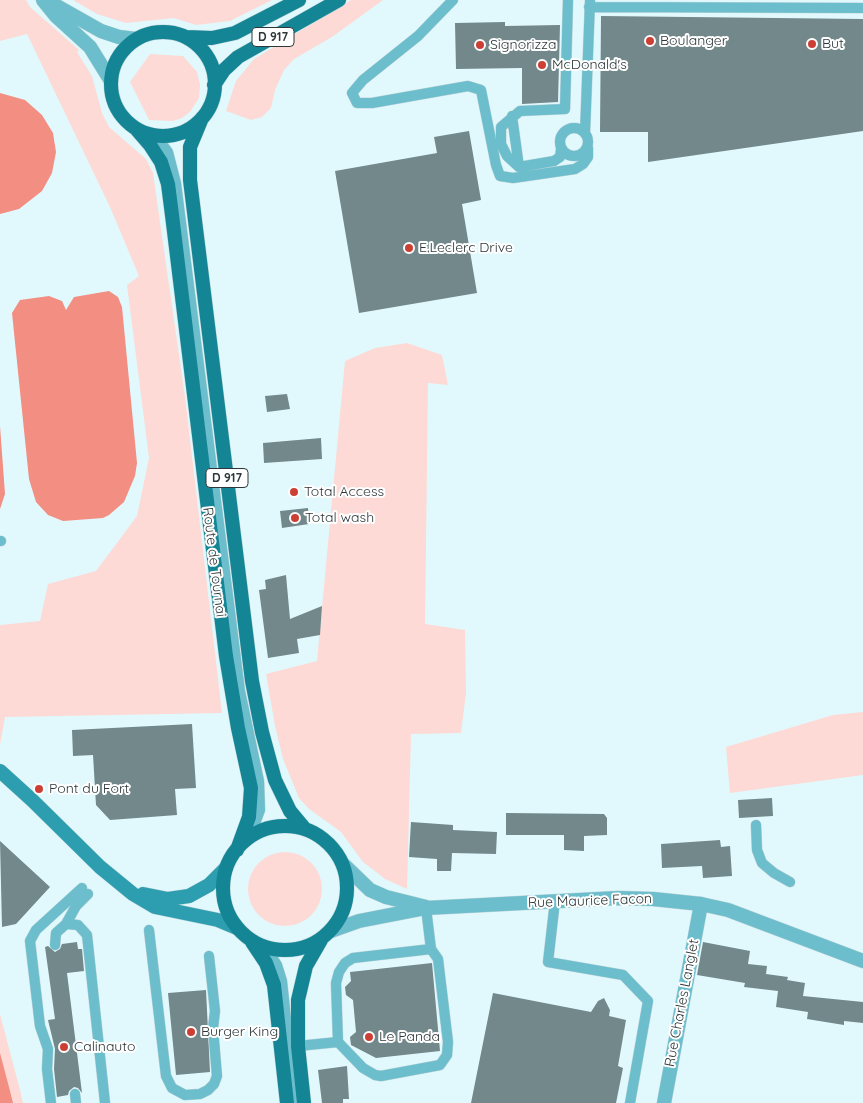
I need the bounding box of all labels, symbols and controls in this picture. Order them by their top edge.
road number: D 917 [252,28,294,46]
place label: Boulanger [660,33,727,49]
marker: Boulanger [644,35,656,47]
place label: But [822,36,844,52]
place label: Signorizza [490,37,556,53]
marker: But [806,38,818,50]
marker: Signorizza [474,39,486,51]
place label: McDonald's [552,57,627,73]
marker: McDonald's [536,59,548,71]
place label: E.Leclerc Drive [419,240,513,256]
marker: E.Leclerc Drive [403,242,415,254]
road number: D 917 [206,468,248,488]
place label: Total Access [304,484,384,500]
marker: Total Access [288,486,300,498]
street label: Route de Tournai [199,506,229,618]
place label: Total wash [305,510,374,526]
marker: Total wash [289,512,301,524]
place label: Pont du Fort [49,781,129,797]
marker: Pont du Fort [33,783,45,795]
street label: Rue Maurice Facon [528,890,652,912]
street label: Rue Charles Langlet [661,938,703,1068]
place label: Burger King [201,1024,278,1040]
marker: Burger King [185,1026,197,1038]
place label: Le Panda [379,1029,440,1045]
marker: Le Panda [363,1031,375,1043]
place label: Calinauto [74,1039,135,1055]
marker: Calinauto [58,1041,70,1053]

